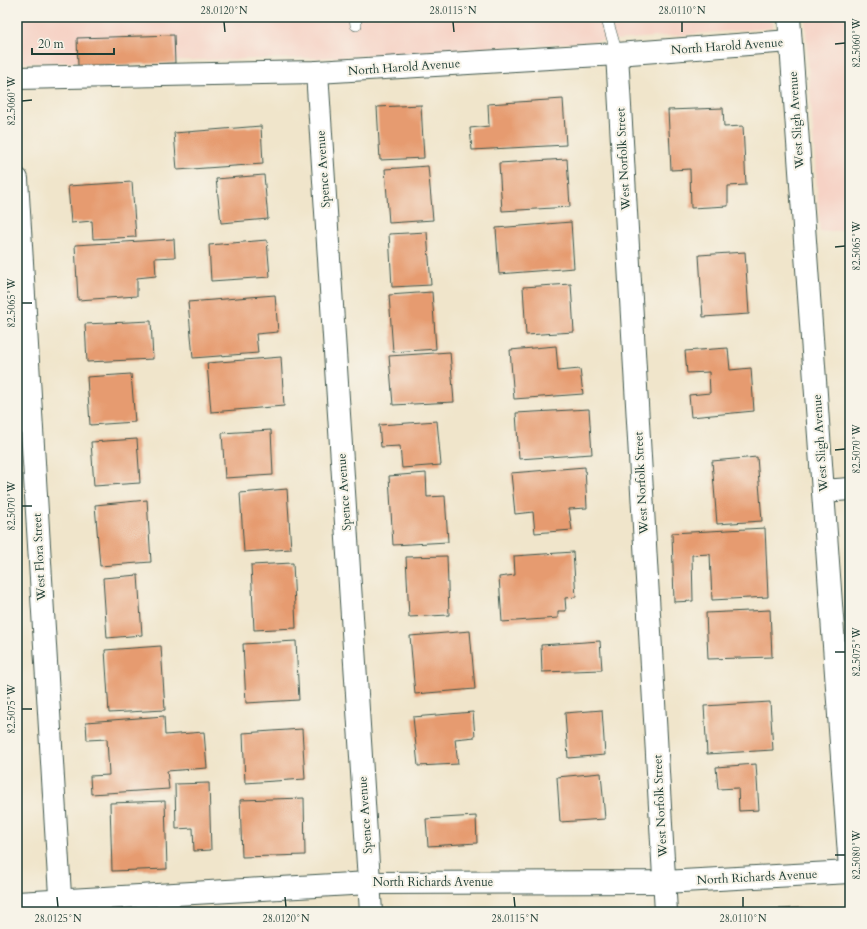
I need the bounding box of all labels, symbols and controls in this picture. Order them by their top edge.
text: 28.0120°N [201,4,248,18]
text: 28.0115°N [430,4,477,18]
text: 28.0110°N [659,4,706,18]
text: 82.5060°W [850,17,864,68]
scale bar [32,30,114,56]
street label: North Harold Avenue [670,34,784,58]
text: 20 m [38,36,65,52]
street label: North Harold Avenue [347,55,461,79]
street label: West Sligh Avenue [785,71,807,170]
text: 82.5060°W [5,75,19,126]
street label: West Norfolk Street [612,107,634,212]
street label: Spence Avenue [312,130,334,208]
text: 82.5065°W [850,220,864,271]
text: 82.5065°W [5,277,19,328]
street label: West Sligh Avenue [809,394,831,493]
text: 82.5070°W [850,423,864,474]
street label: West Norfolk Street [630,431,652,536]
street label: Spence Avenue [333,453,355,531]
text: 82.5070°W [5,480,19,531]
street label: West Flora Street [29,513,49,602]
text: 82.5075°W [850,626,864,677]
text: 82.5075°W [5,683,19,734]
street label: West Norfolk Street [649,754,671,859]
street label: Spence Avenue [354,776,376,854]
text: 82.5080°W [850,829,864,880]
street label: North Richards Avenue [696,866,818,888]
street label: North Richards Avenue [373,874,493,890]
text: 28.0125°N [35,912,82,926]
text: 28.0120°N [263,912,310,926]
text: 28.0115°N [492,912,539,926]
text: 28.0110°N [720,912,767,926]

